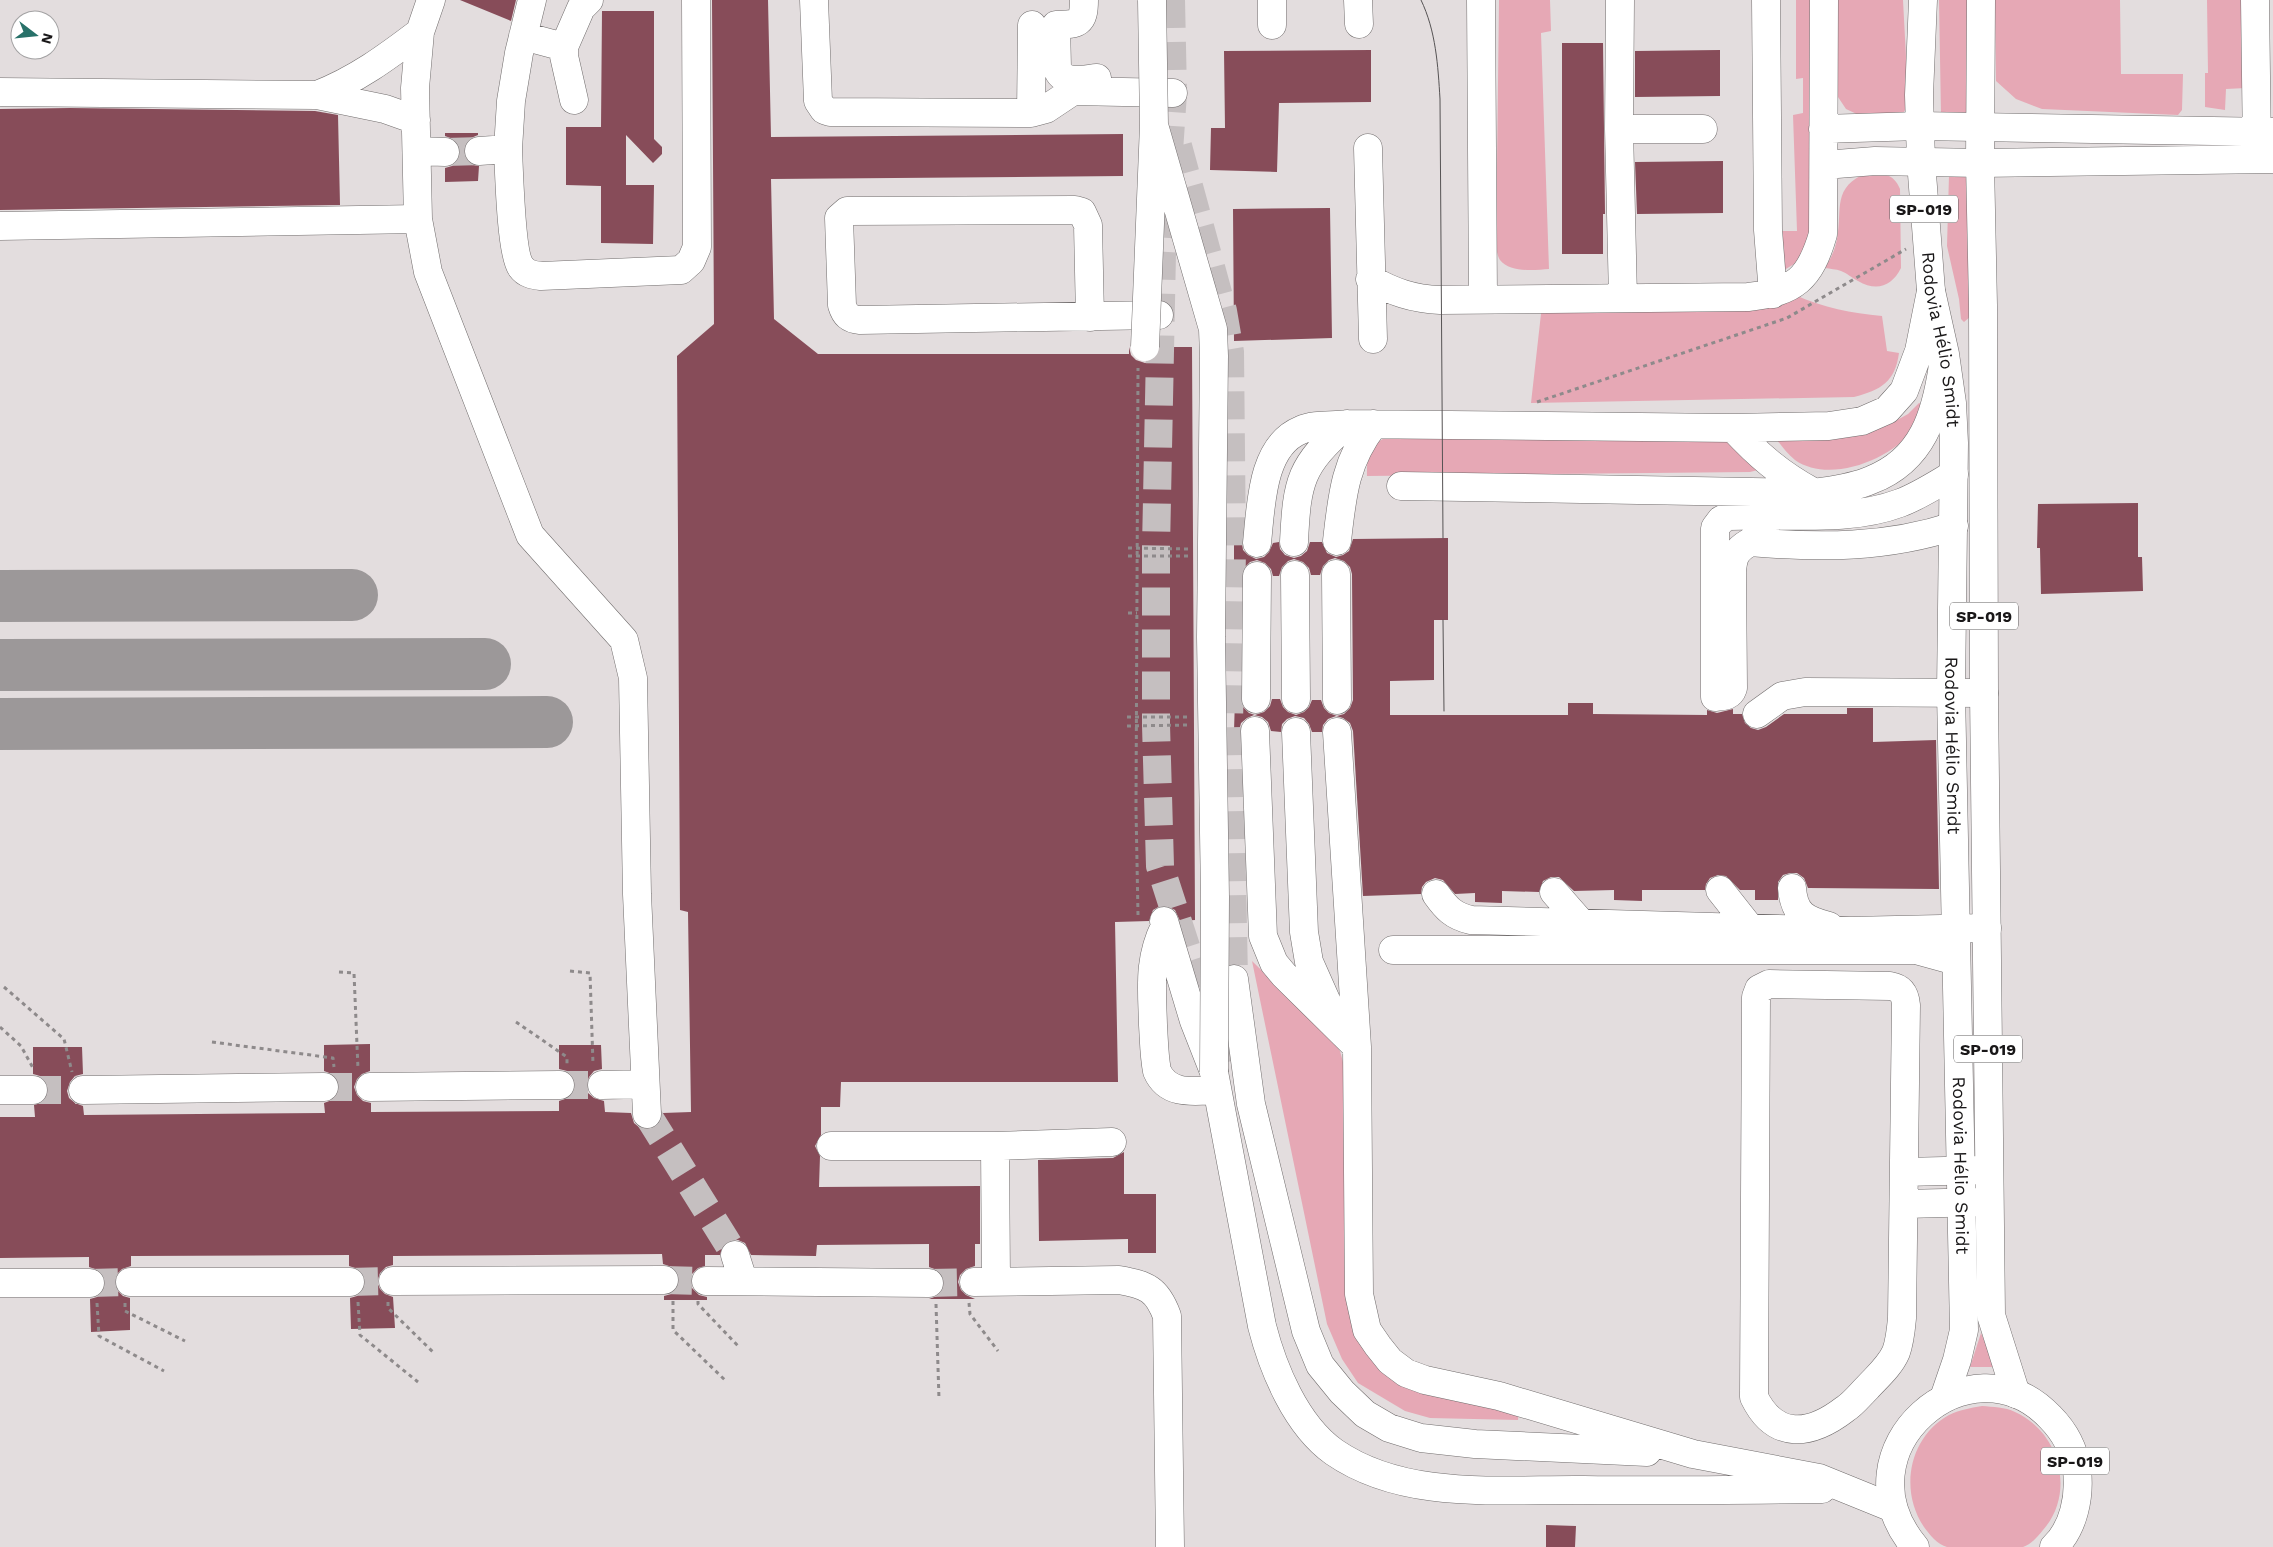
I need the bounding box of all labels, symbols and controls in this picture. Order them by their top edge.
north arrow [10,10,60,60]
text: N [38,31,57,46]
road number: SP-019 [1890,195,1958,222]
street label: Rodovia Hélio Smidt [1918,251,1964,428]
road number: SP-019 [1950,602,2018,630]
street label: Rodovia Hélio Smidt [1941,656,1965,835]
road number: SP-019 [1954,1036,2022,1062]
street label: Rodovia Hélio Smidt [1949,1076,1973,1255]
road number: SP-019 [2041,1448,2109,1474]

